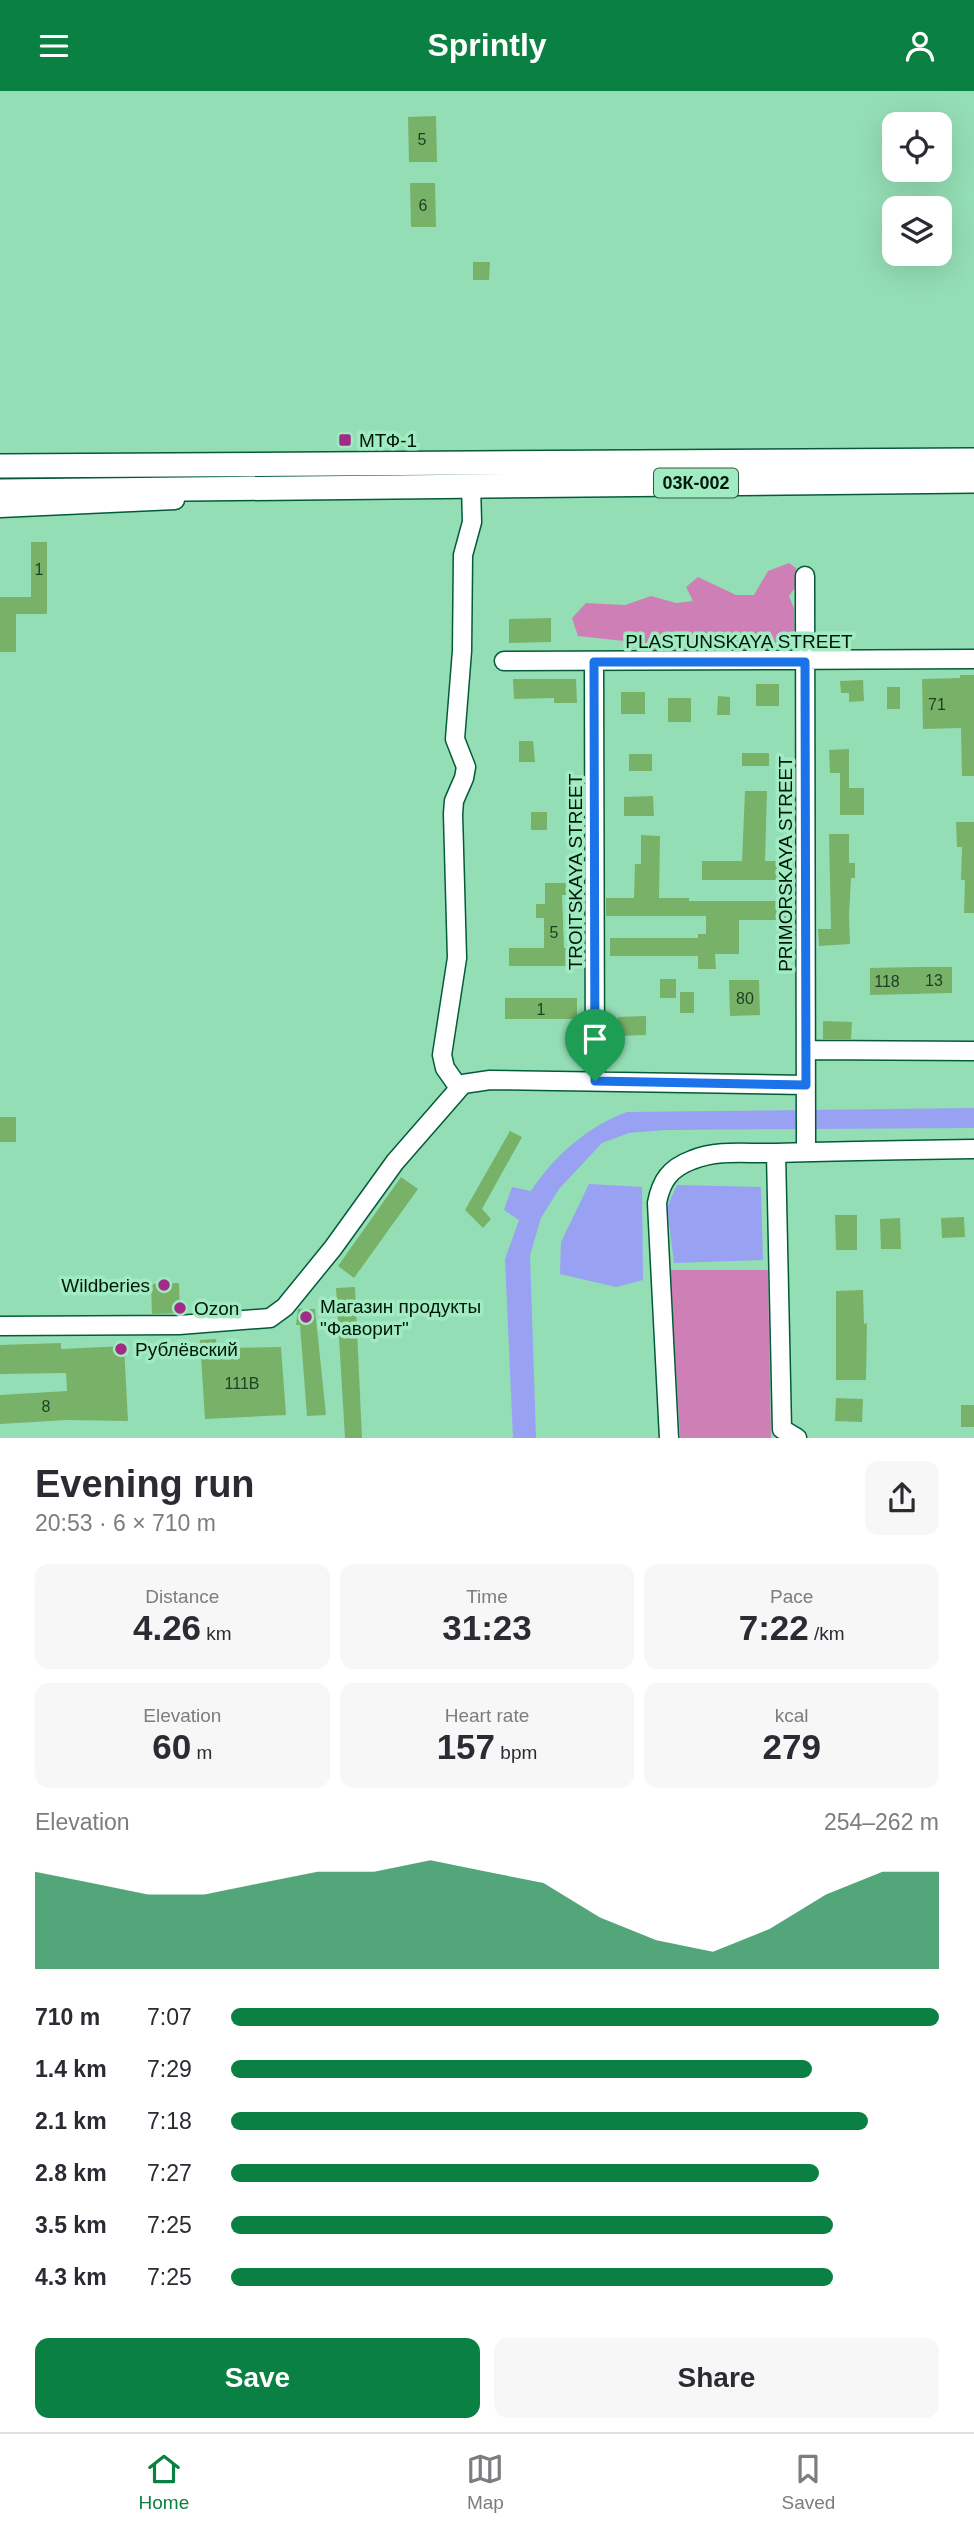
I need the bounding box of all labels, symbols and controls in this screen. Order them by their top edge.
icon: menu [35,27,73,65]
text: Sprintly [427,27,547,63]
icon: person [901,27,939,65]
map controls [882,112,952,266]
button: locate [882,112,952,182]
house number: 5 [418,131,427,148]
button: layers [882,196,952,266]
house number: 6 [419,197,428,214]
place label: МТФ-1 [359,430,417,451]
marker: МТФ-1 [337,432,353,448]
road number: 03К-002 [654,469,738,497]
house number: 1 [35,561,44,578]
street label: PLASTUNSKAYA STREET [625,631,853,652]
house number: 71 [928,696,946,713]
street label: PRIMORSKAYA STREET [775,756,796,972]
street label: TROITSKAYA STREET [565,773,586,970]
house number: 5 [550,924,559,941]
house number: 13 [925,972,943,989]
house number: 118 [874,973,900,990]
house number: 80 [736,990,754,1007]
house number: 1 [537,1001,546,1018]
pin [565,1009,625,1081]
icon: arrive [576,1020,614,1058]
place label: Wildberies [61,1275,150,1296]
marker: Wildberies [156,1277,172,1293]
place label: Магазин продукты "Фаворит" [320,1296,481,1339]
place label: Ozon [194,1298,239,1319]
marker: Ozon [172,1300,188,1316]
marker: Магазин продукты "Фаворит" [298,1309,314,1325]
place label: Рублёвский [135,1339,238,1360]
marker: Рублёвский [113,1341,129,1357]
house number: 111В [225,1375,260,1392]
house number: 8 [42,1398,51,1415]
button: share [865,1461,939,1535]
text: Evening run [35,1463,255,1505]
text: 20:53 · 6 × 710 m [35,1510,216,1536]
text: Distance [145,1586,219,1607]
text: Time [466,1586,508,1607]
text: Pace [770,1586,813,1607]
text: 4.26 [133,1608,201,1647]
text: 31:23 [442,1608,532,1647]
text: 7:22 [739,1608,809,1647]
text: km [201,1623,232,1644]
text: /km [809,1623,845,1644]
text: Elevation [143,1705,221,1726]
text: Heart rate [445,1705,529,1726]
text: kcal [775,1705,809,1726]
text: 60 [152,1727,191,1766]
text: 157 [437,1727,495,1766]
text: 279 [762,1727,821,1766]
text: m [191,1742,212,1763]
text: bpm [495,1742,537,1763]
text: Elevation [35,1809,130,1835]
text: 254–262 m [824,1809,939,1835]
text: 710 m [35,2004,100,2030]
text: 7:07 [147,2004,192,2030]
text: 1.4 km [35,2056,107,2082]
text: 7:29 [147,2056,192,2082]
text: 2.1 km [35,2108,107,2134]
text: 7:18 [147,2108,192,2134]
text: 2.8 km [35,2160,107,2186]
text: 7:27 [147,2160,192,2186]
text: 3.5 km [35,2212,107,2238]
text: 7:25 [147,2212,192,2238]
text: 4.3 km [35,2264,107,2290]
text: 7:25 [147,2264,192,2290]
button: Save [35,2338,480,2418]
button: Share [494,2338,939,2418]
tab: Home [139,2450,189,2514]
tab: Map [466,2450,504,2514]
tab: Saved [782,2450,835,2514]

